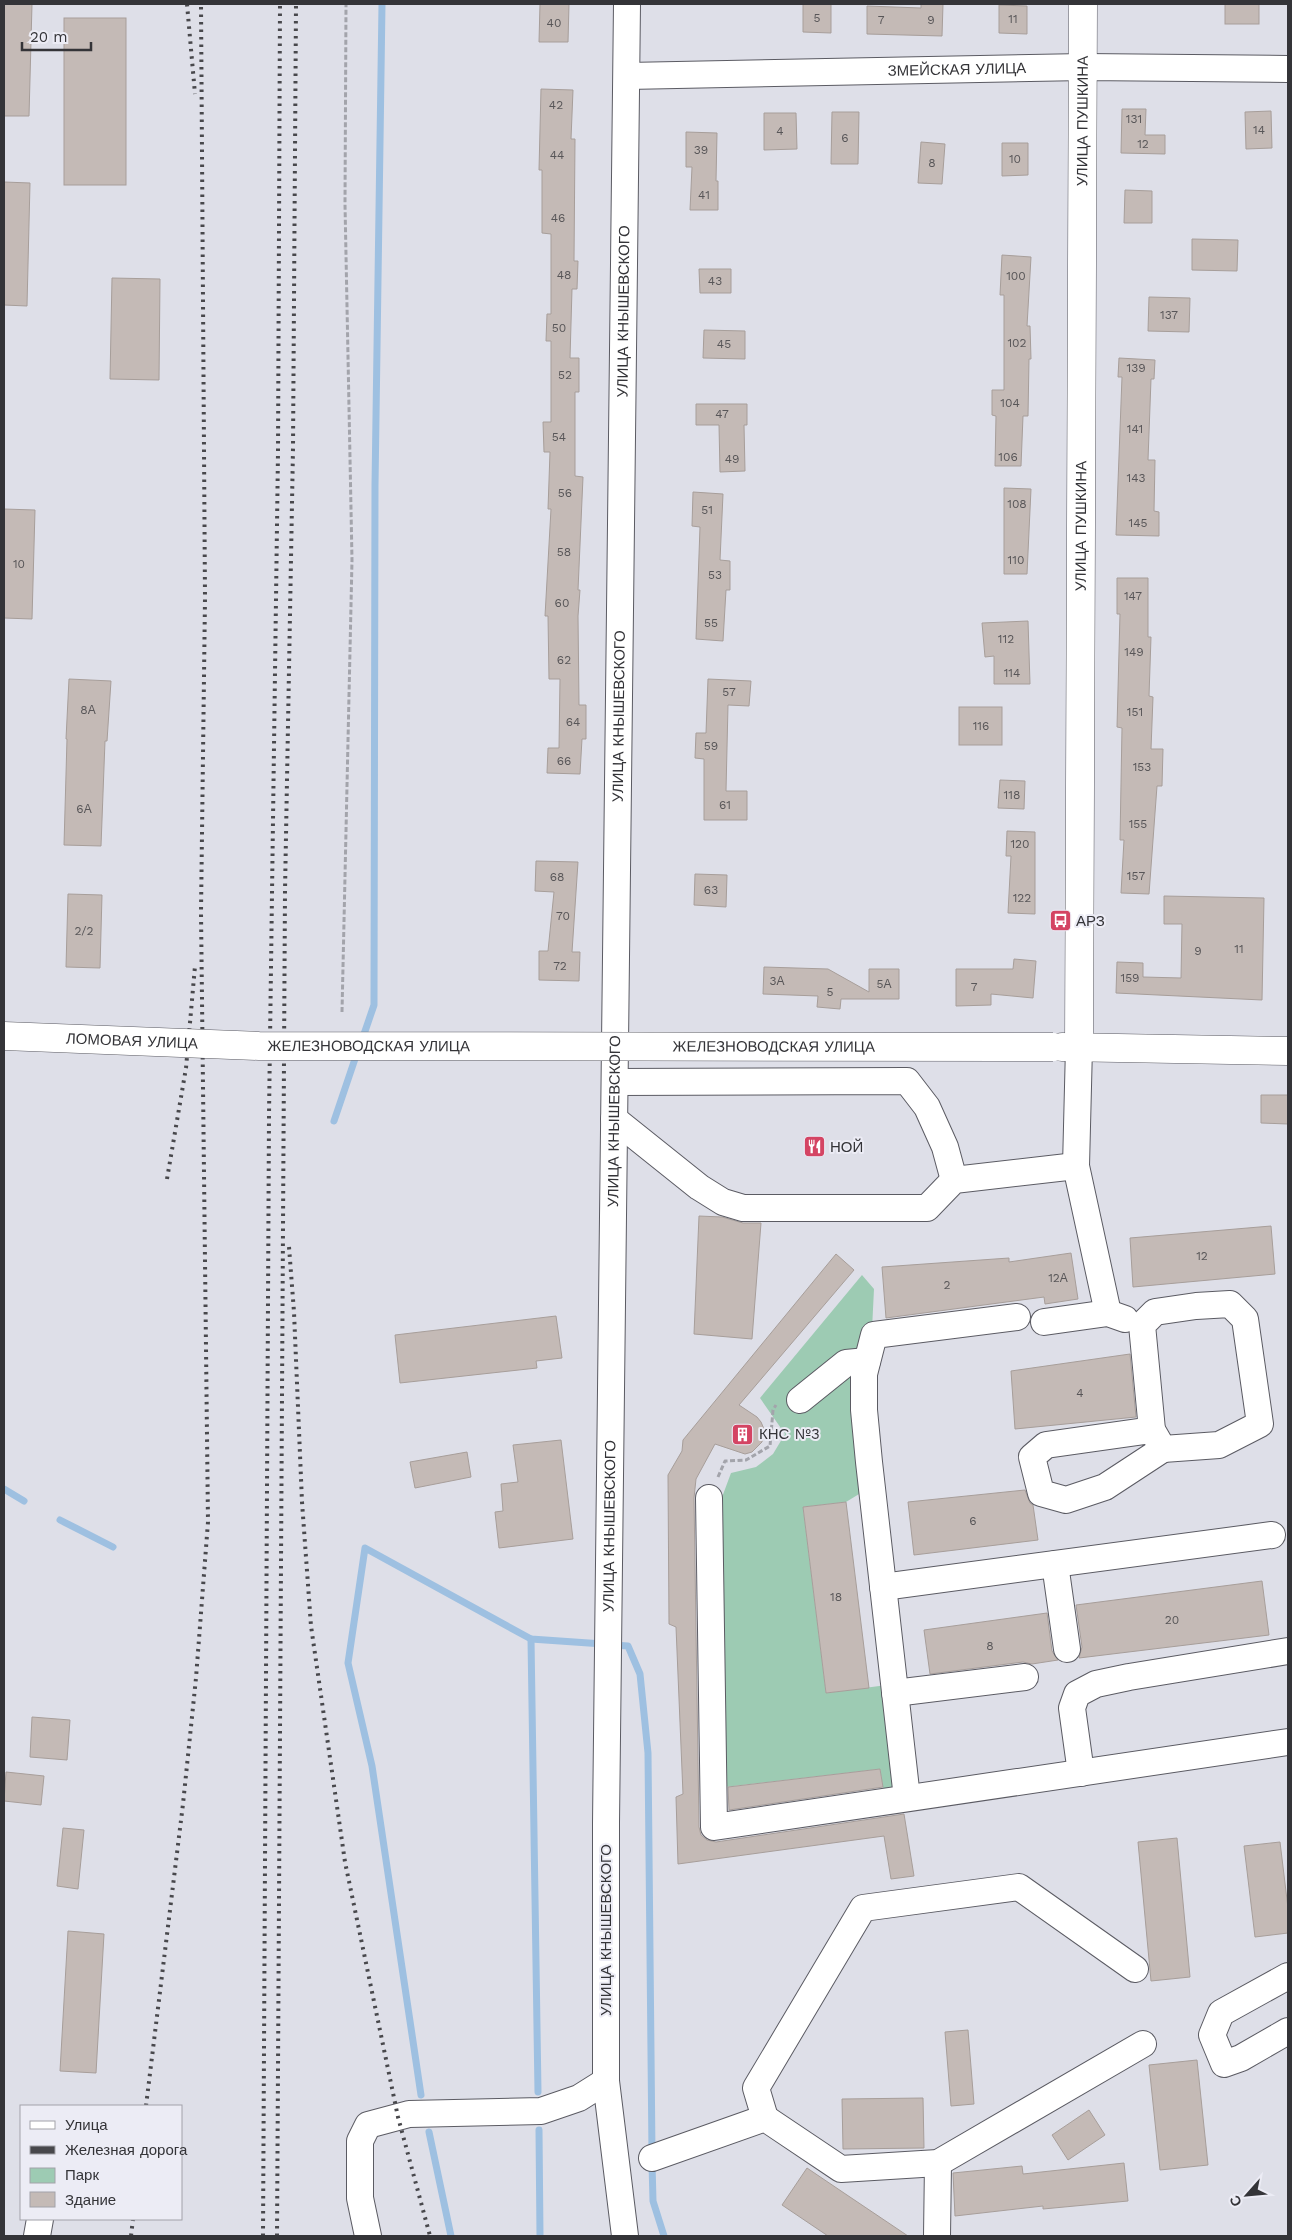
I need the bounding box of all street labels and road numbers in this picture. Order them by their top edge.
street label: УЛИЦА ПУШКИНА [1073,56,1092,186]
street label: ЗМЕЙСКАЯ УЛИЦА [887,59,1026,80]
street label: УЛИЦА КНЫШЕВСКОГО [613,225,633,397]
street label: УЛИЦА ПУШКИНА [1072,461,1090,591]
street label: УЛИЦА КНЫШЕВСКОГО [609,630,629,802]
street label: ЛОМОВАЯ УЛИЦА [66,1029,198,1053]
street label: УЛИЦА КНЫШЕВСКОГО [604,1035,624,1207]
street label: ЖЕЛЕЗНОВОДСКАЯ УЛИЦА [268,1037,470,1055]
street label: ЖЕЛЕЗНОВОДСКАЯ УЛИЦА [673,1038,875,1056]
street label: УЛИЦА КНЫШЕВСКОГО [599,1440,619,1612]
street label: УЛИЦА КНЫШЕВСКОГО [597,1844,615,2016]

